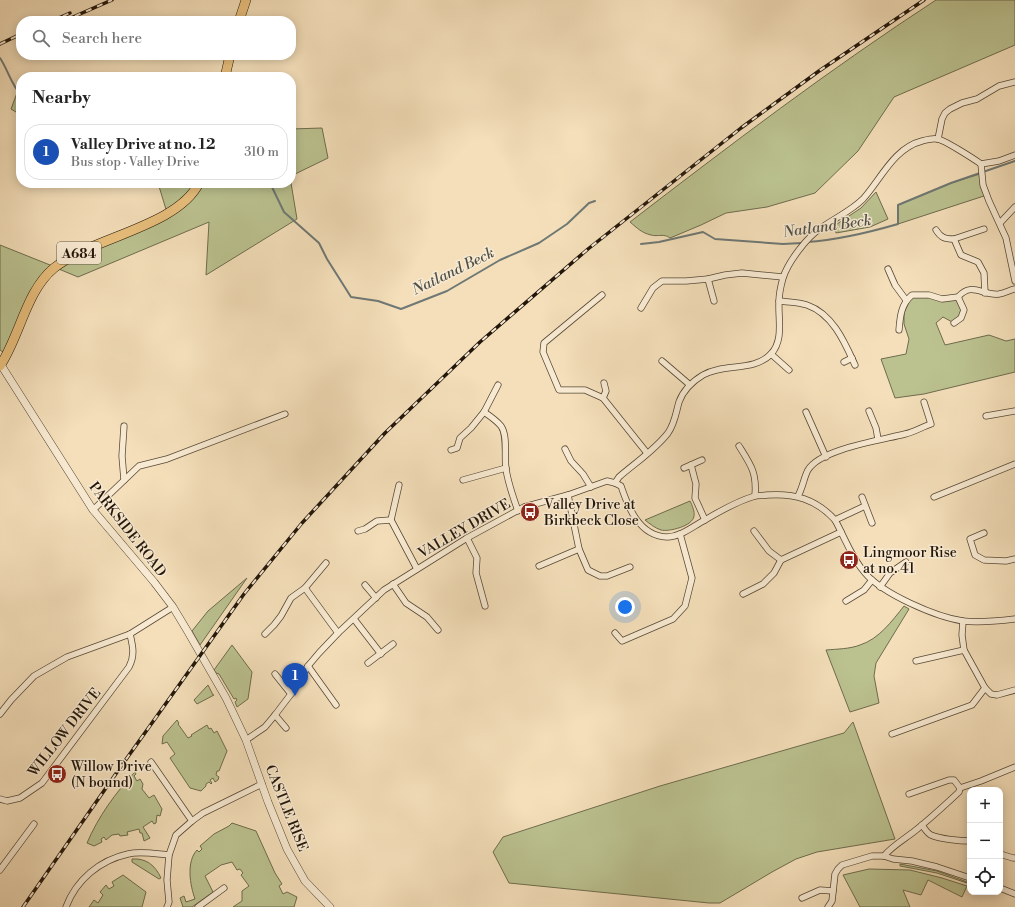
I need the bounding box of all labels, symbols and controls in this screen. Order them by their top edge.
search box [16,16,296,60]
icon: search [30,27,52,49]
text: Search here [62,29,142,48]
text: Nearby [32,87,91,109]
text: Valley Drive at no. 12 [71,135,215,154]
text: 1 [43,144,49,160]
text: 310 m [244,144,279,160]
text: Bus stop · Valley Drive [71,154,200,170]
water label: Natland Beck [781,211,873,242]
road number: A684 [57,242,101,264]
water label: Natland Beck [408,243,498,300]
street label: PARKSIDE ROAD [85,479,170,581]
street label: VALLEY DRIVE [414,495,514,563]
place label: Valley Drive at Birkbeck Close [543,496,639,530]
bus stop icon: Valley Drive at Birkbeck Close [519,501,541,523]
place label: Lingmoor Rise at no. 41 [863,544,957,578]
bus stop icon: Lingmoor Rise at no. 41 [838,549,860,571]
your location [615,597,635,617]
pin: 1 [282,663,308,696]
street label: WILLOW DRIVE [24,685,105,781]
place label: Willow Drive (N bound) [70,758,152,792]
street label: CASTLE RISE [261,762,312,854]
bus stop icon: Willow Drive (N bound) [46,763,68,785]
map controls [967,787,1003,895]
button: + [967,787,1003,823]
button: − [967,823,1003,859]
button: locate [967,859,1003,895]

